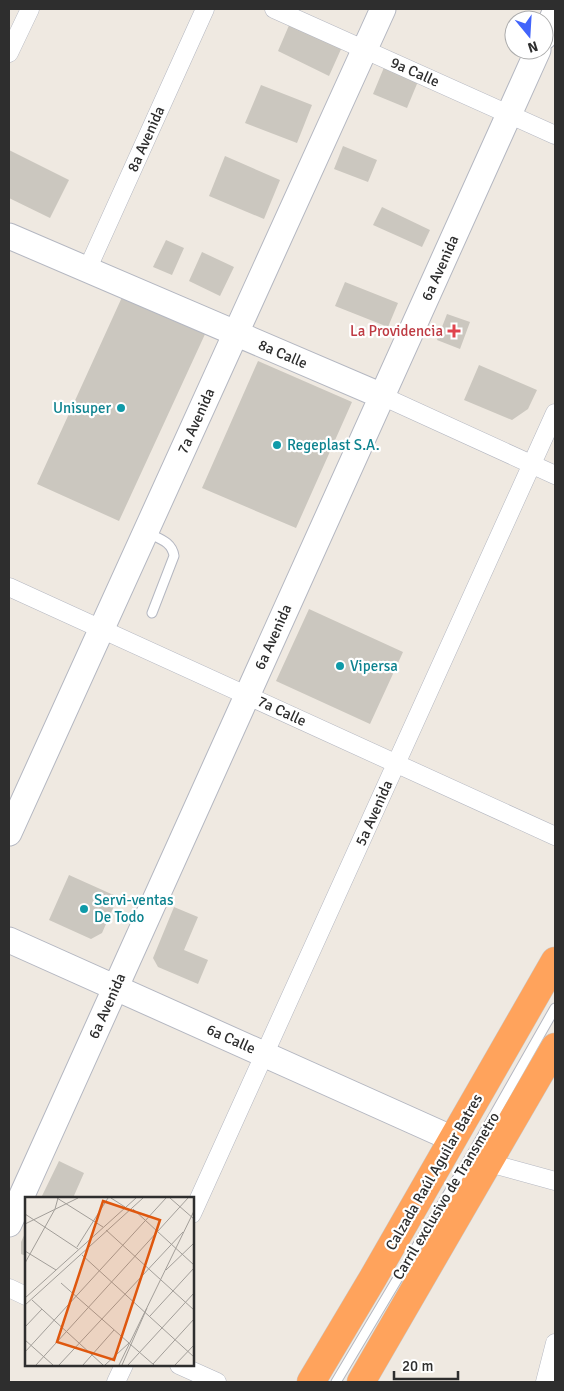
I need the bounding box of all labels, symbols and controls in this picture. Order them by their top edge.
north arrow [504,10,554,60]
text: N [526,37,540,56]
street label: 9a Calle [388,53,442,91]
street label: 8a Avenida [124,103,168,175]
street label: 6a Avenida [418,232,462,304]
place label: La Providencia [350,322,443,340]
marker: La Providencia [447,324,461,338]
street label: 8a Calle [256,336,310,372]
street label: 7a Avenida [174,385,218,457]
place label: Unisuper [53,399,111,417]
marker: Unisuper [115,402,127,414]
place label: Regeplast S.A. [287,436,380,454]
marker: Regeplast S.A. [271,439,283,451]
street label: 6a Avenida [251,601,295,673]
place label: Vipersa [350,657,398,675]
marker: Vipersa [334,660,346,672]
street label: 7a Calle [255,692,309,730]
street label: 5a Avenida [352,777,396,849]
place label: Servi-ventas De Todo [94,891,174,926]
marker: Servi-ventas De Todo [78,903,90,915]
street label: 6a Avenida [85,970,129,1042]
street label: 6a Calle [204,1020,258,1058]
street label: Calzada Raúl Aguilar Batres [382,1090,486,1254]
street label: Carril exclusivo de Transmetro [389,1109,503,1283]
inset map [25,1197,194,1366]
scale bar [394,1348,458,1380]
text: 20 m [402,1357,433,1375]

